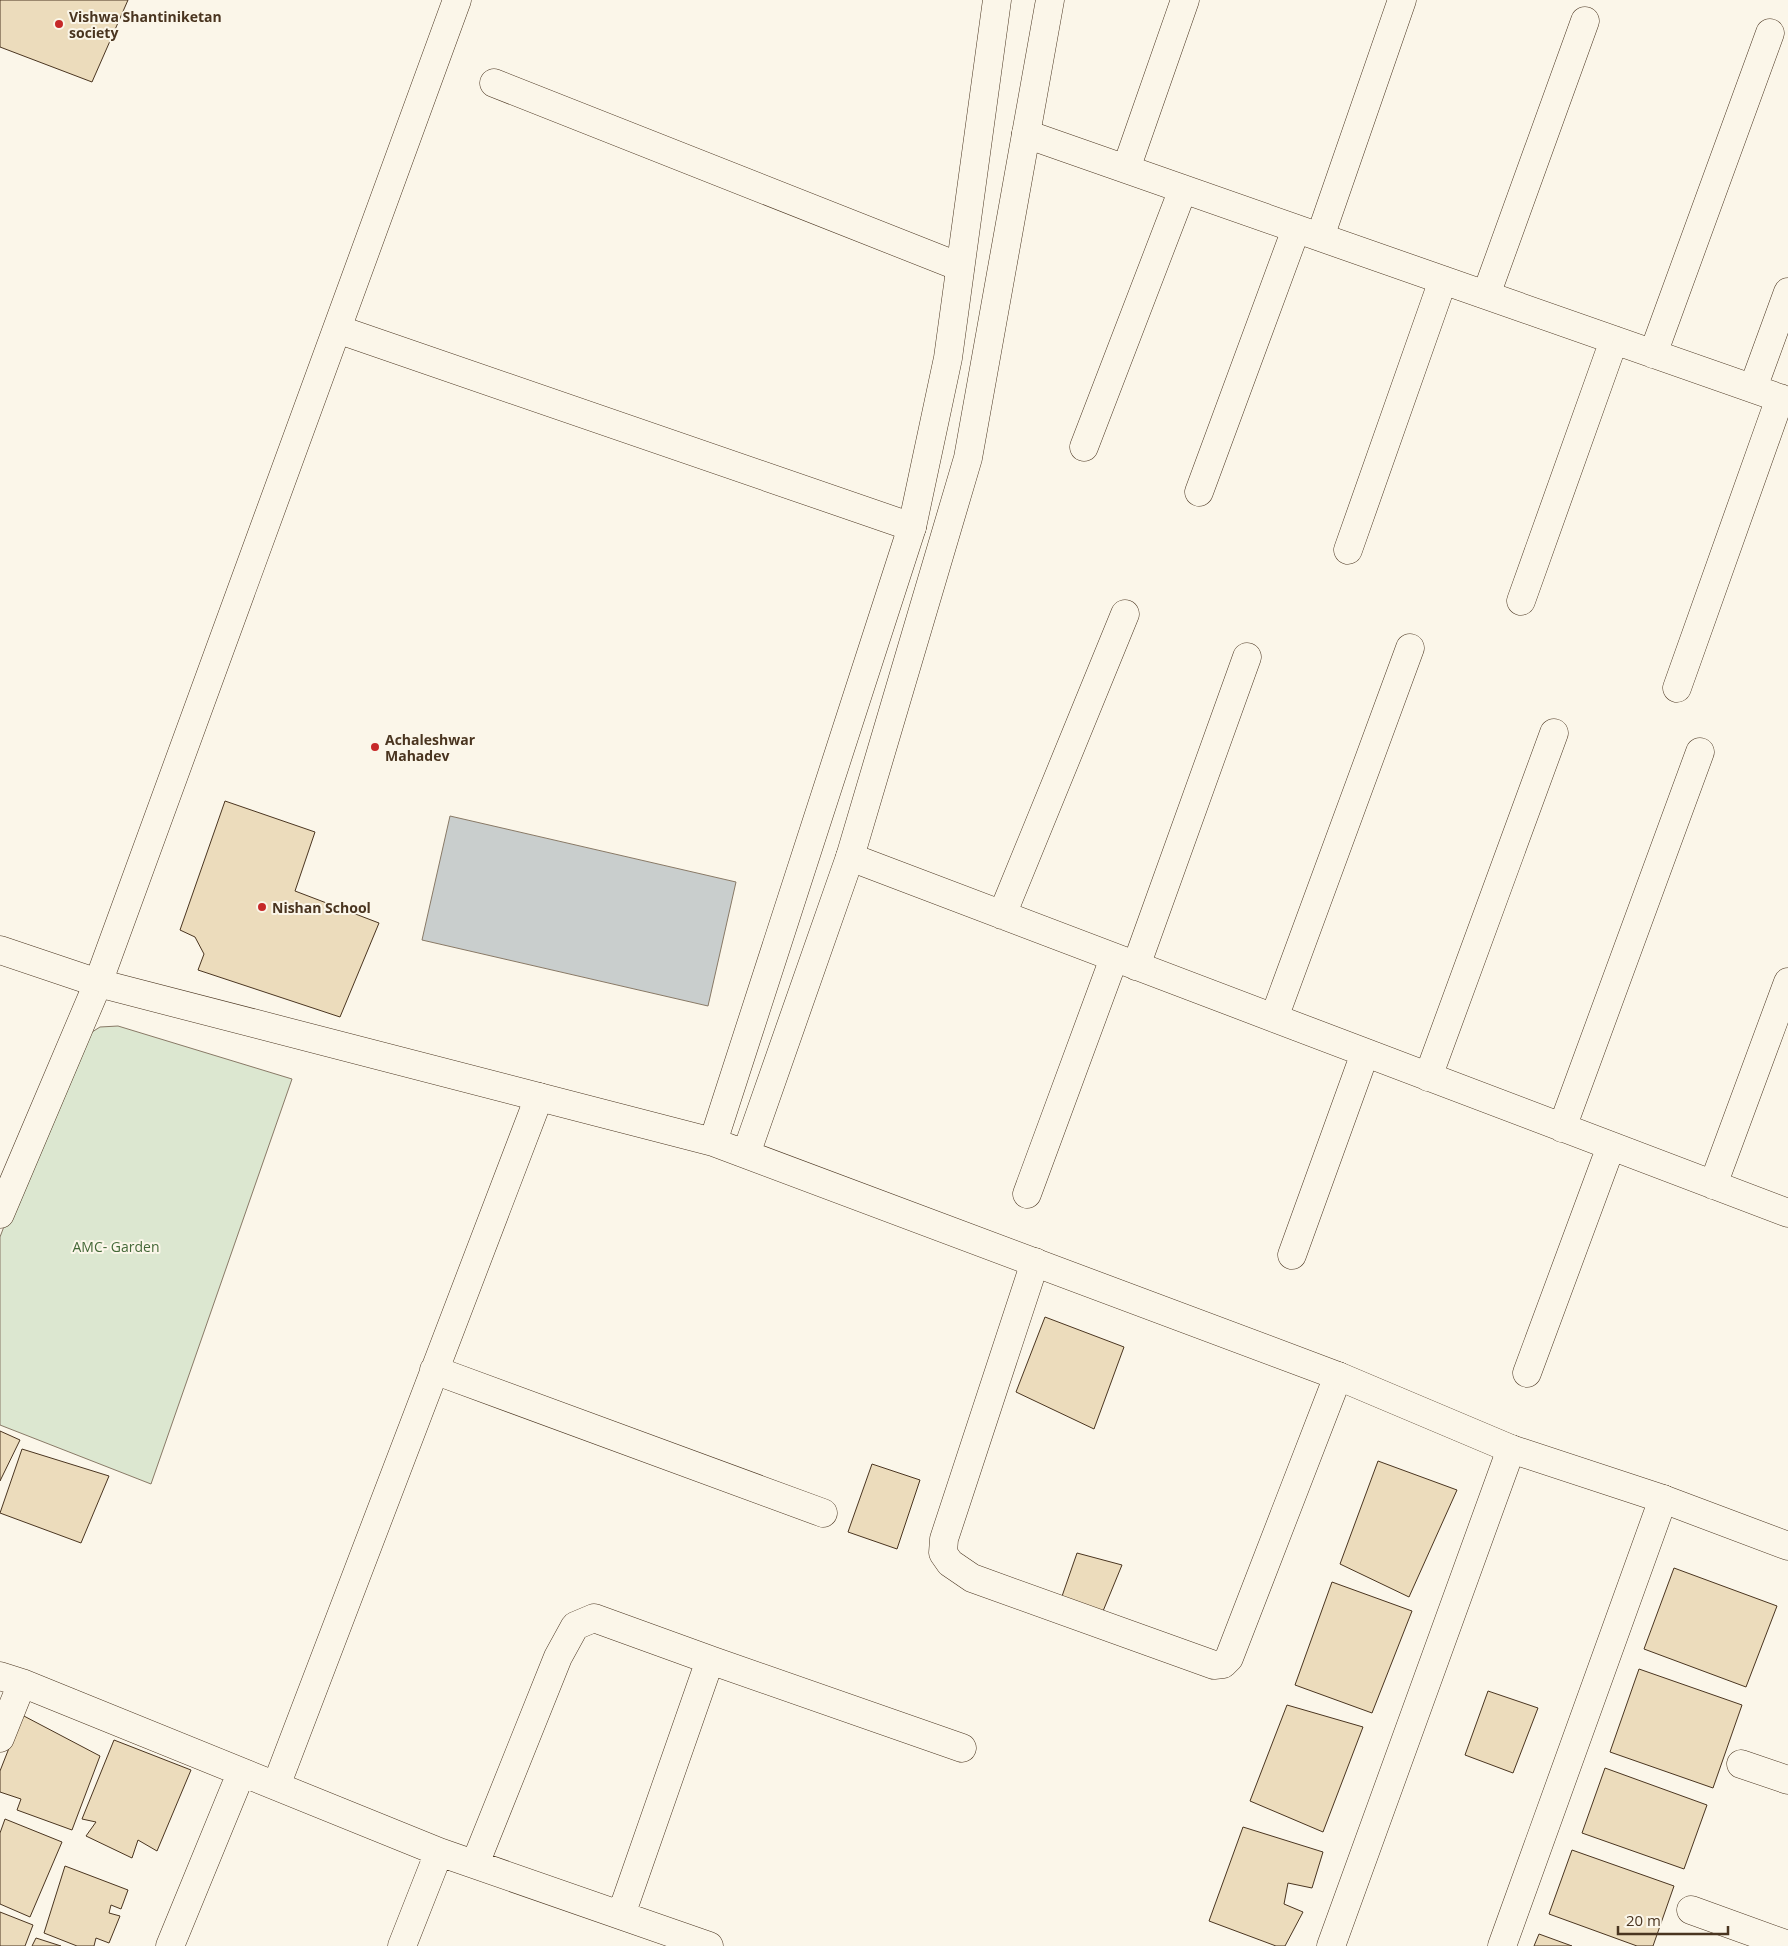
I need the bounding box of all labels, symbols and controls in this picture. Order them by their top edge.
place label: Vishwa Shantiniketan society [69,7,222,42]
marker: Vishwa Shantiniketan society [53,18,65,30]
place label: Achaleshwar Mahadev [385,730,476,765]
marker: Achaleshwar Mahadev [369,741,381,753]
place label: Nishan School [272,898,371,917]
marker: Nishan School [256,901,268,913]
park label: AMC- Garden [72,1237,160,1256]
scale bar [1618,1904,1728,1936]
text: 20 m [1626,1910,1661,1930]

